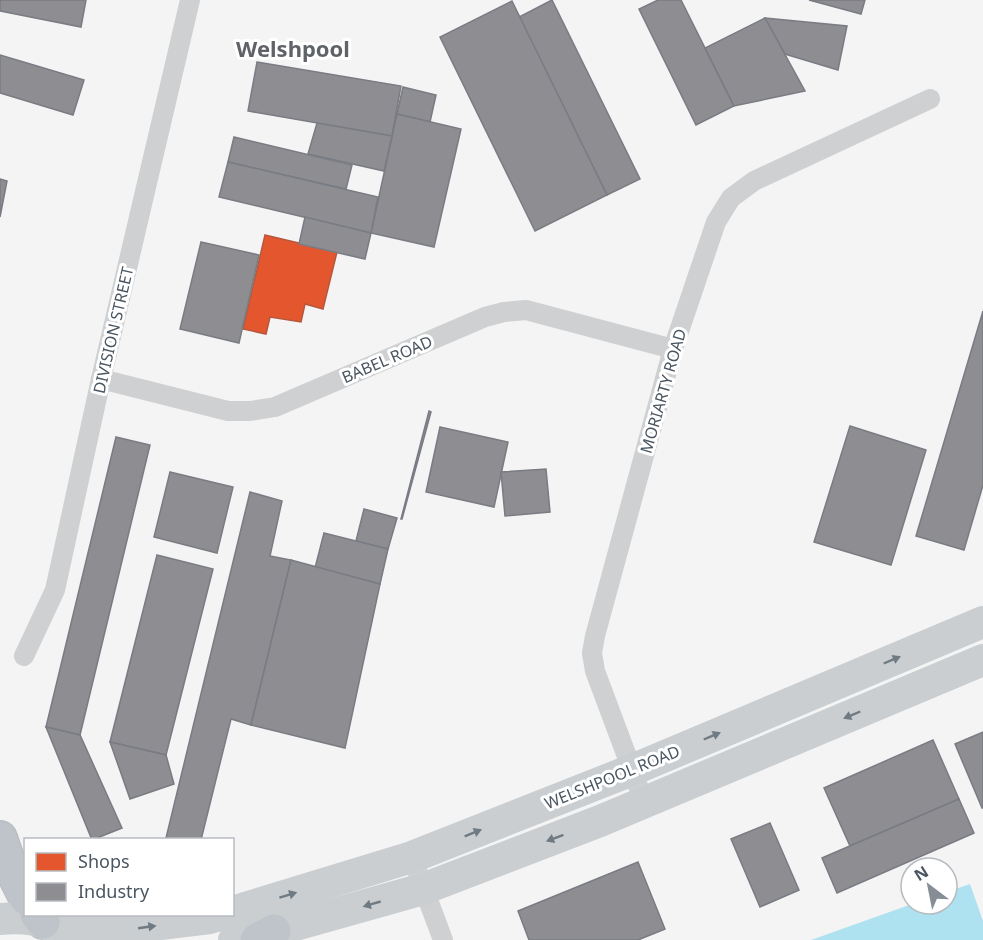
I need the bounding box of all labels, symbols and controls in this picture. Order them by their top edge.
district label: Welshpool [236,33,350,63]
street label: DIVISION STREET [88,264,138,396]
street label: MORIARTY ROAD [635,326,691,456]
street label: BABEL ROAD [338,330,436,388]
one-way arrow [883,655,901,664]
one-way arrow [842,710,860,720]
one-way arrow [704,731,722,741]
street label: WELSHPOOL ROAD [541,740,683,814]
one-way arrow [465,828,483,838]
one-way arrow [546,834,564,843]
legend [24,838,234,916]
text: Shops [78,849,130,873]
north arrow [899,856,959,916]
text: N [910,861,932,886]
text: Industry [78,879,150,903]
one-way arrow [280,890,298,899]
one-way arrow [363,899,381,909]
one-way arrow [138,922,157,931]

